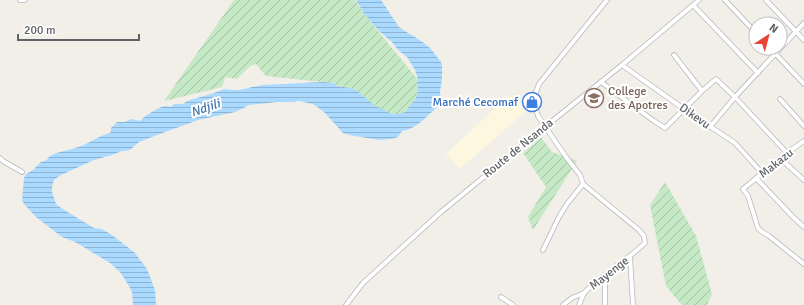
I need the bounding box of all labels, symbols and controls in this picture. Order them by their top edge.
scale bar [18,16,139,42]
north arrow [748,16,788,56]
text: N [767,21,781,36]
text: 200 m [24,23,56,38]
place label: College des Apotres [608,84,668,113]
school or university icon: College des Apotres [583,87,605,109]
shop icon: Marché Cecomaf [521,91,543,113]
water label: Ndjili [188,95,224,120]
place label: Marché Cecomaf [433,95,519,110]
street label: Dikevu [676,100,713,133]
street label: Route de Nsanda [480,115,556,181]
street label: Makazu [756,145,797,182]
street label: Mayenge [587,253,632,293]

